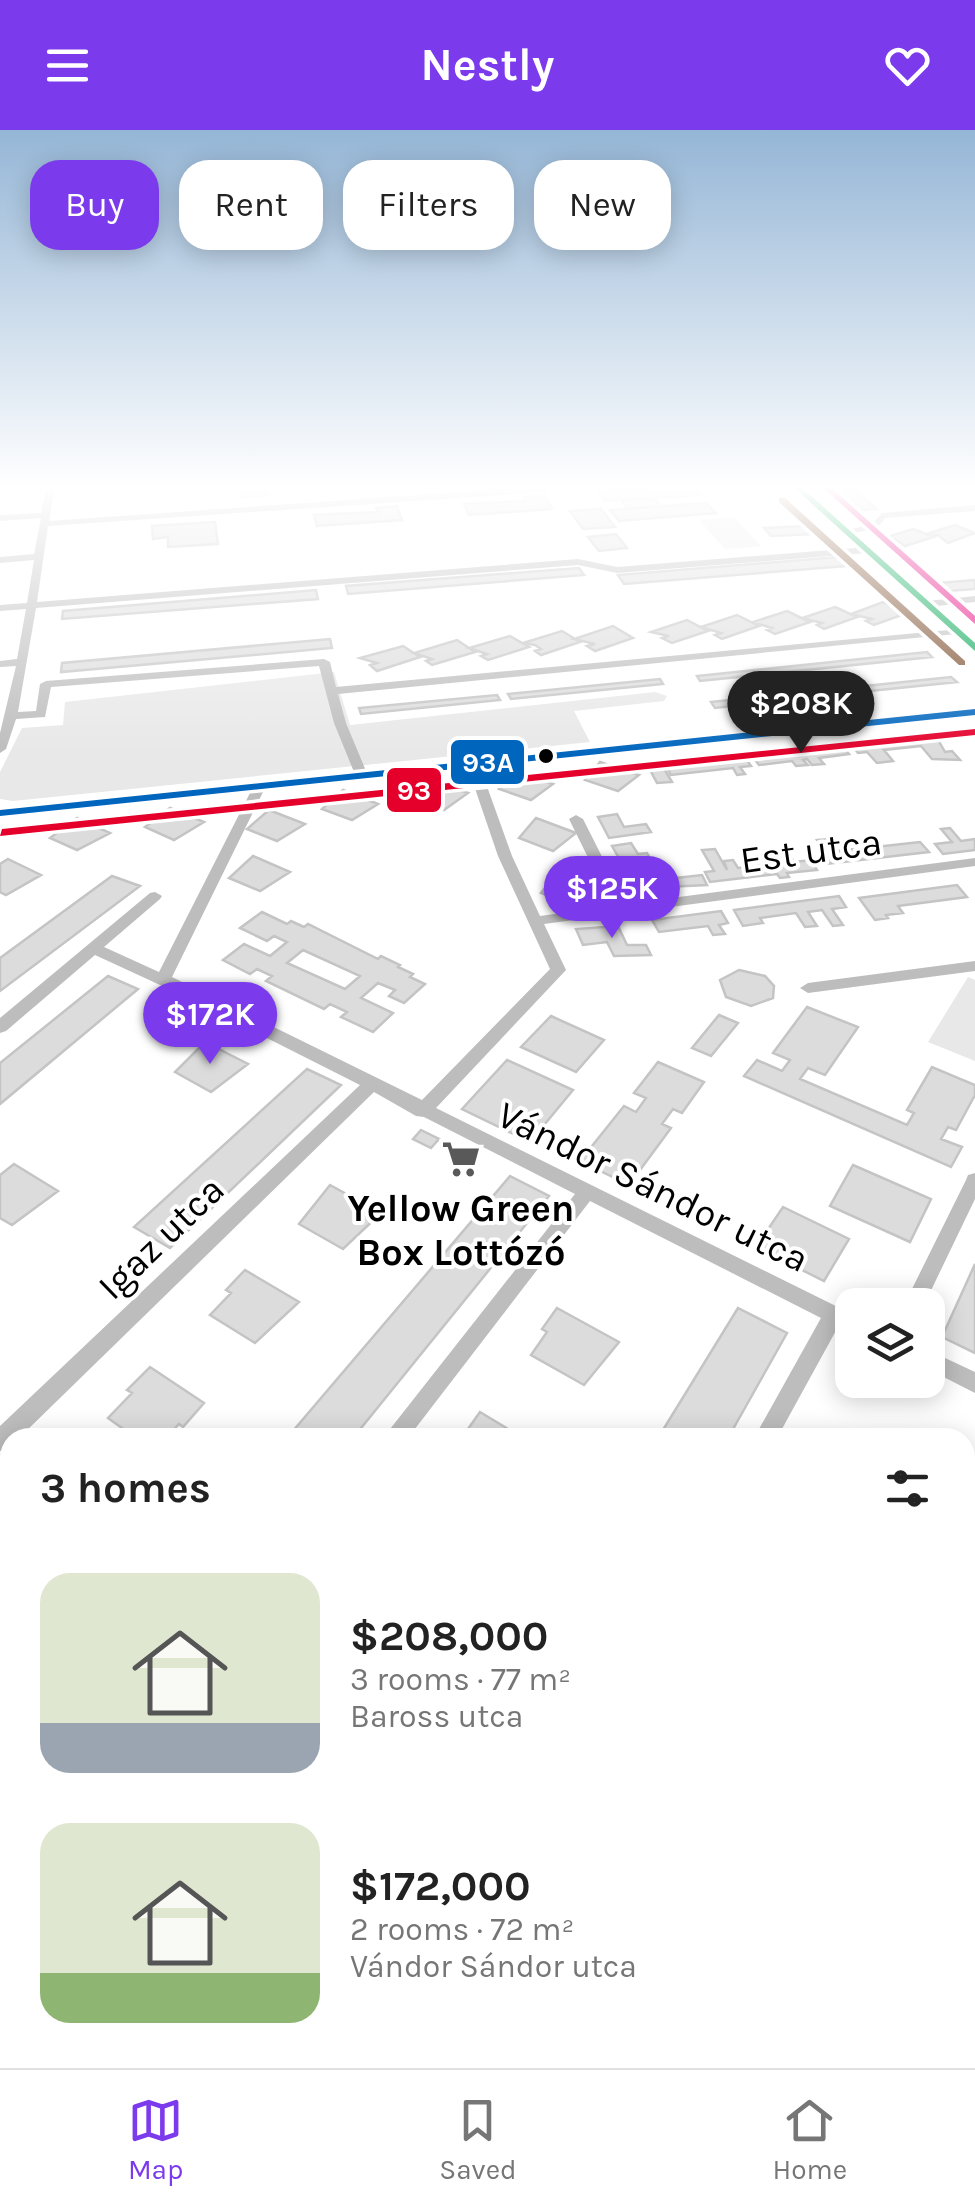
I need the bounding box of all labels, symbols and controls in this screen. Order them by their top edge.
icon: menu [40,38,95,93]
icon: heart [880,38,935,93]
text: Nestly [421,39,554,91]
chip: Buy [30,160,159,250]
chip: Rent [179,160,323,250]
chip: Filters [343,160,514,250]
chip: New [534,160,671,250]
pin: $208K [731,671,871,756]
text: $208K [749,685,853,722]
line badge: 93A [449,738,526,786]
text: 93A [462,746,514,779]
unlabelled marker [536,746,556,766]
line badge: 93 [385,766,443,814]
text: 93 [397,774,431,807]
street label: Est utca [737,819,885,883]
pin: $125K [542,856,682,941]
text: $125K [566,870,658,907]
pin: $172K [140,982,280,1067]
text: $172K [165,996,255,1033]
street label: Vándor Sándor utca [490,1092,816,1282]
supermarket icon: Yellow Green Box Lottózó [440,1138,482,1180]
street label: Igaz utca [89,1167,233,1309]
place label: Yellow Green Box Lottózó [347,1186,575,1275]
map controls [835,1288,945,1398]
button: layers [835,1288,945,1398]
icon: filters [880,1461,935,1516]
text: 3 homes [40,1463,211,1513]
text: $208,000 [350,1611,548,1661]
icon: home [120,1613,240,1733]
text: 3 rooms · 77 m² [350,1661,571,1698]
text: Baross utca [350,1698,523,1735]
text: $172,000 [350,1861,531,1911]
icon: home [120,1863,240,1983]
text: 2 rooms · 72 m² [350,1911,574,1948]
text: Vándor Sándor utca [350,1948,637,1985]
tab: Map [128,2093,183,2186]
tab: Saved [439,2093,517,2186]
tab: Home [772,2093,847,2186]

